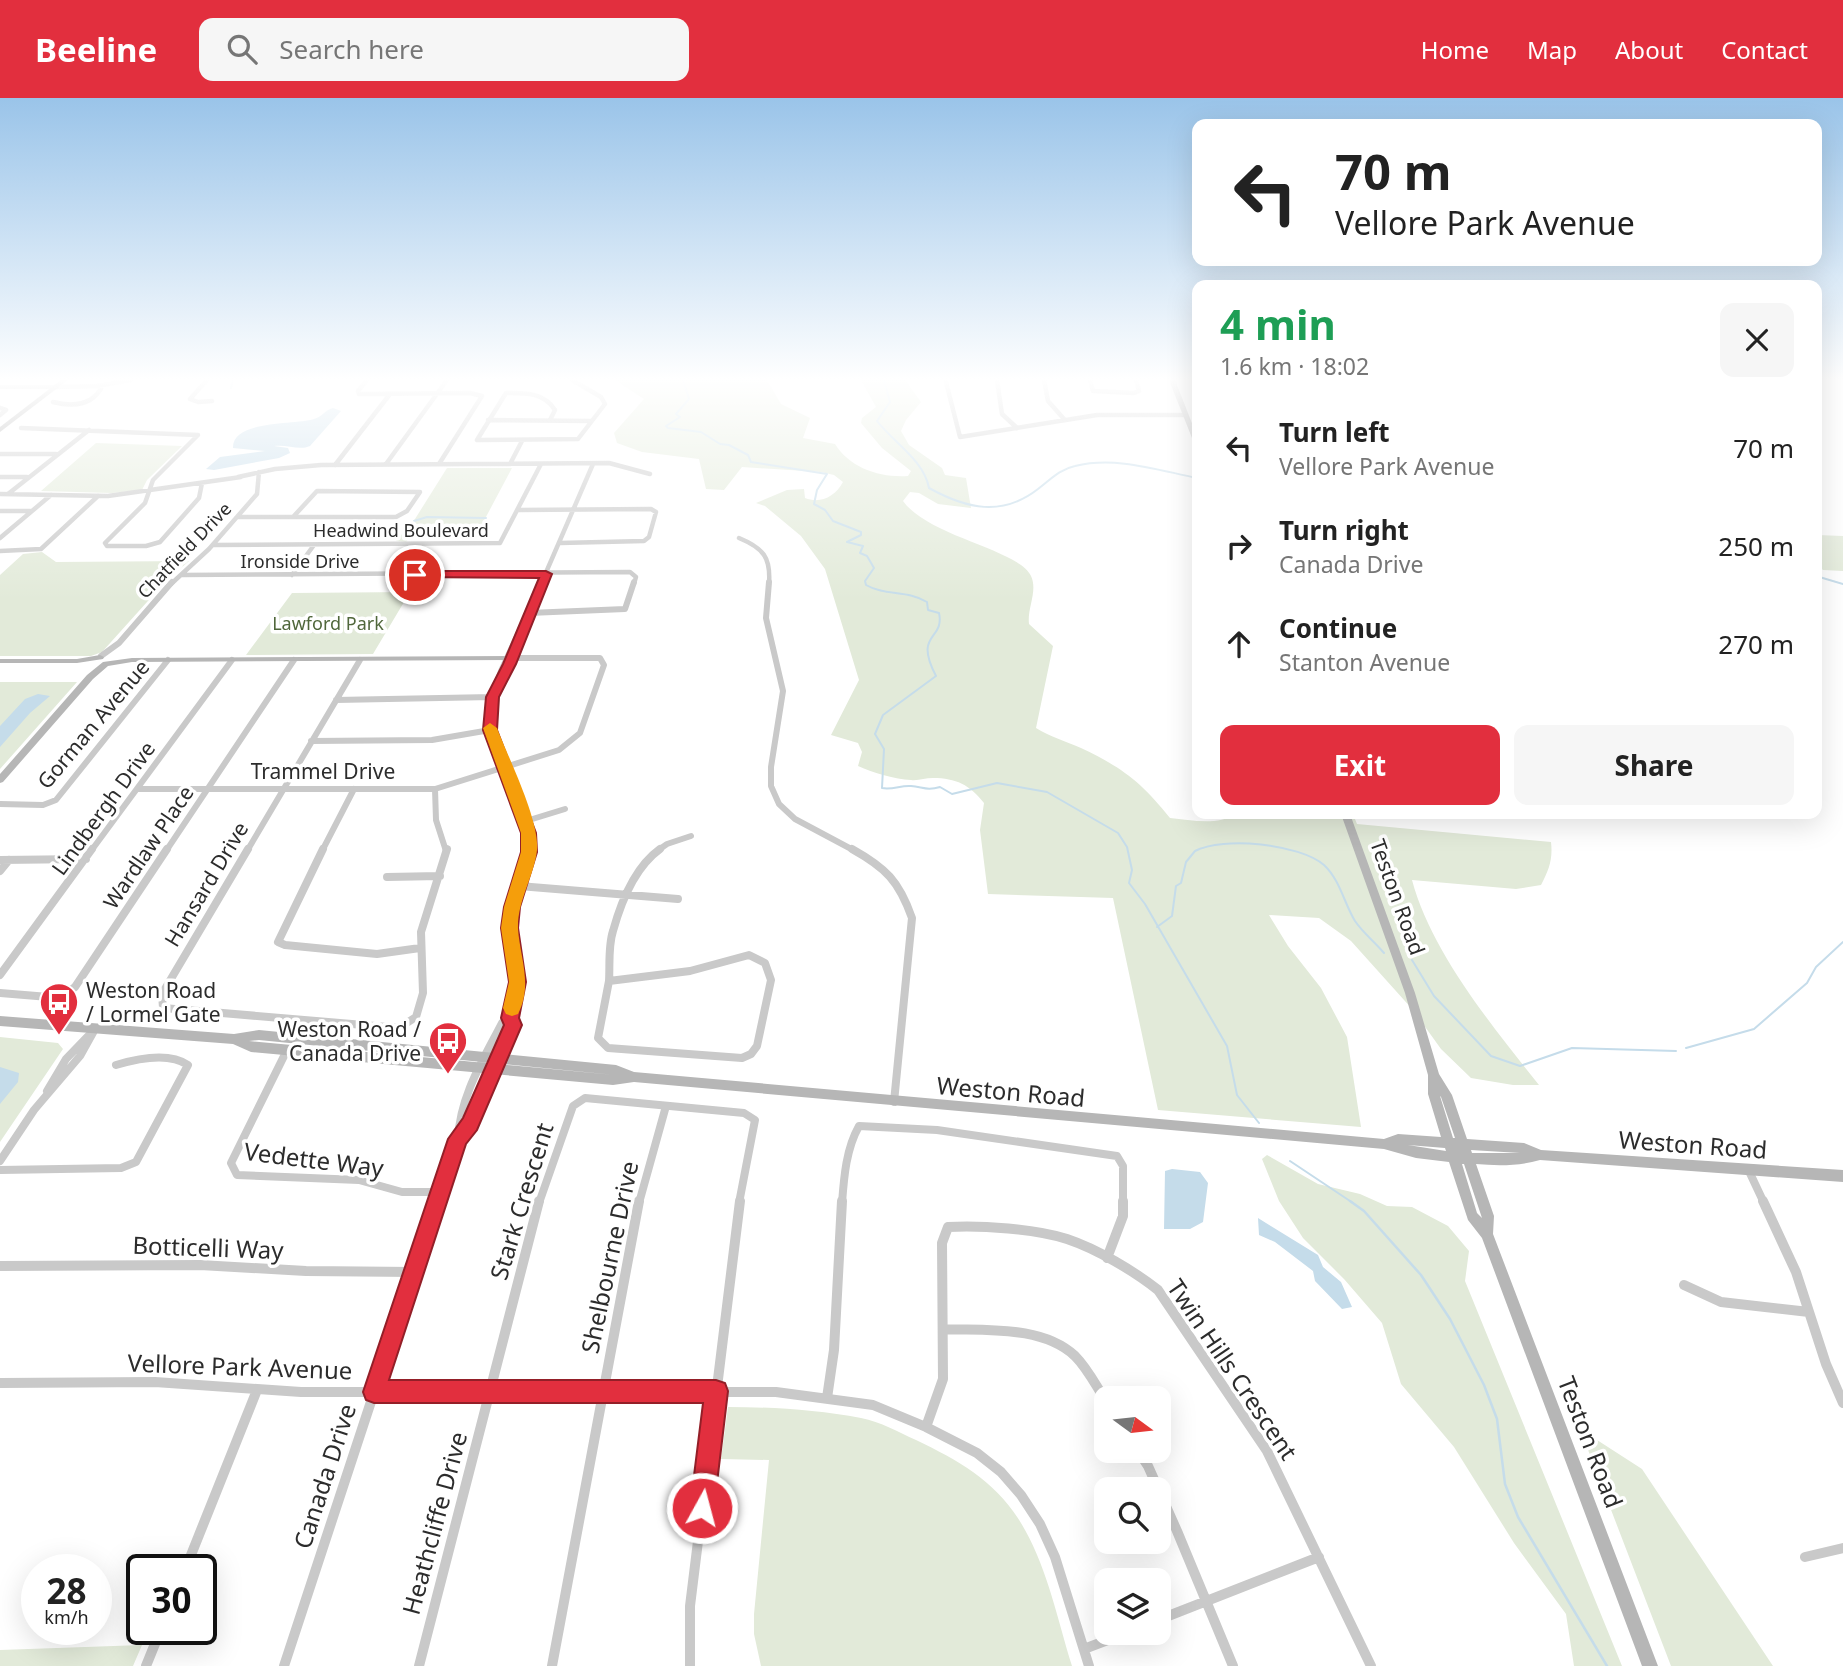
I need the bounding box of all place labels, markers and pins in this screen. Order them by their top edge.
pin [385,545,445,605]
place label: Weston Road / Lormel Gate [86,976,221,1028]
bus stop icon: Weston Road / Lormel Gate [38,981,80,1036]
place label: Weston Road / Canada Drive [278,1015,421,1067]
bus stop icon: Weston Road / Canada Drive [427,1020,469,1075]

